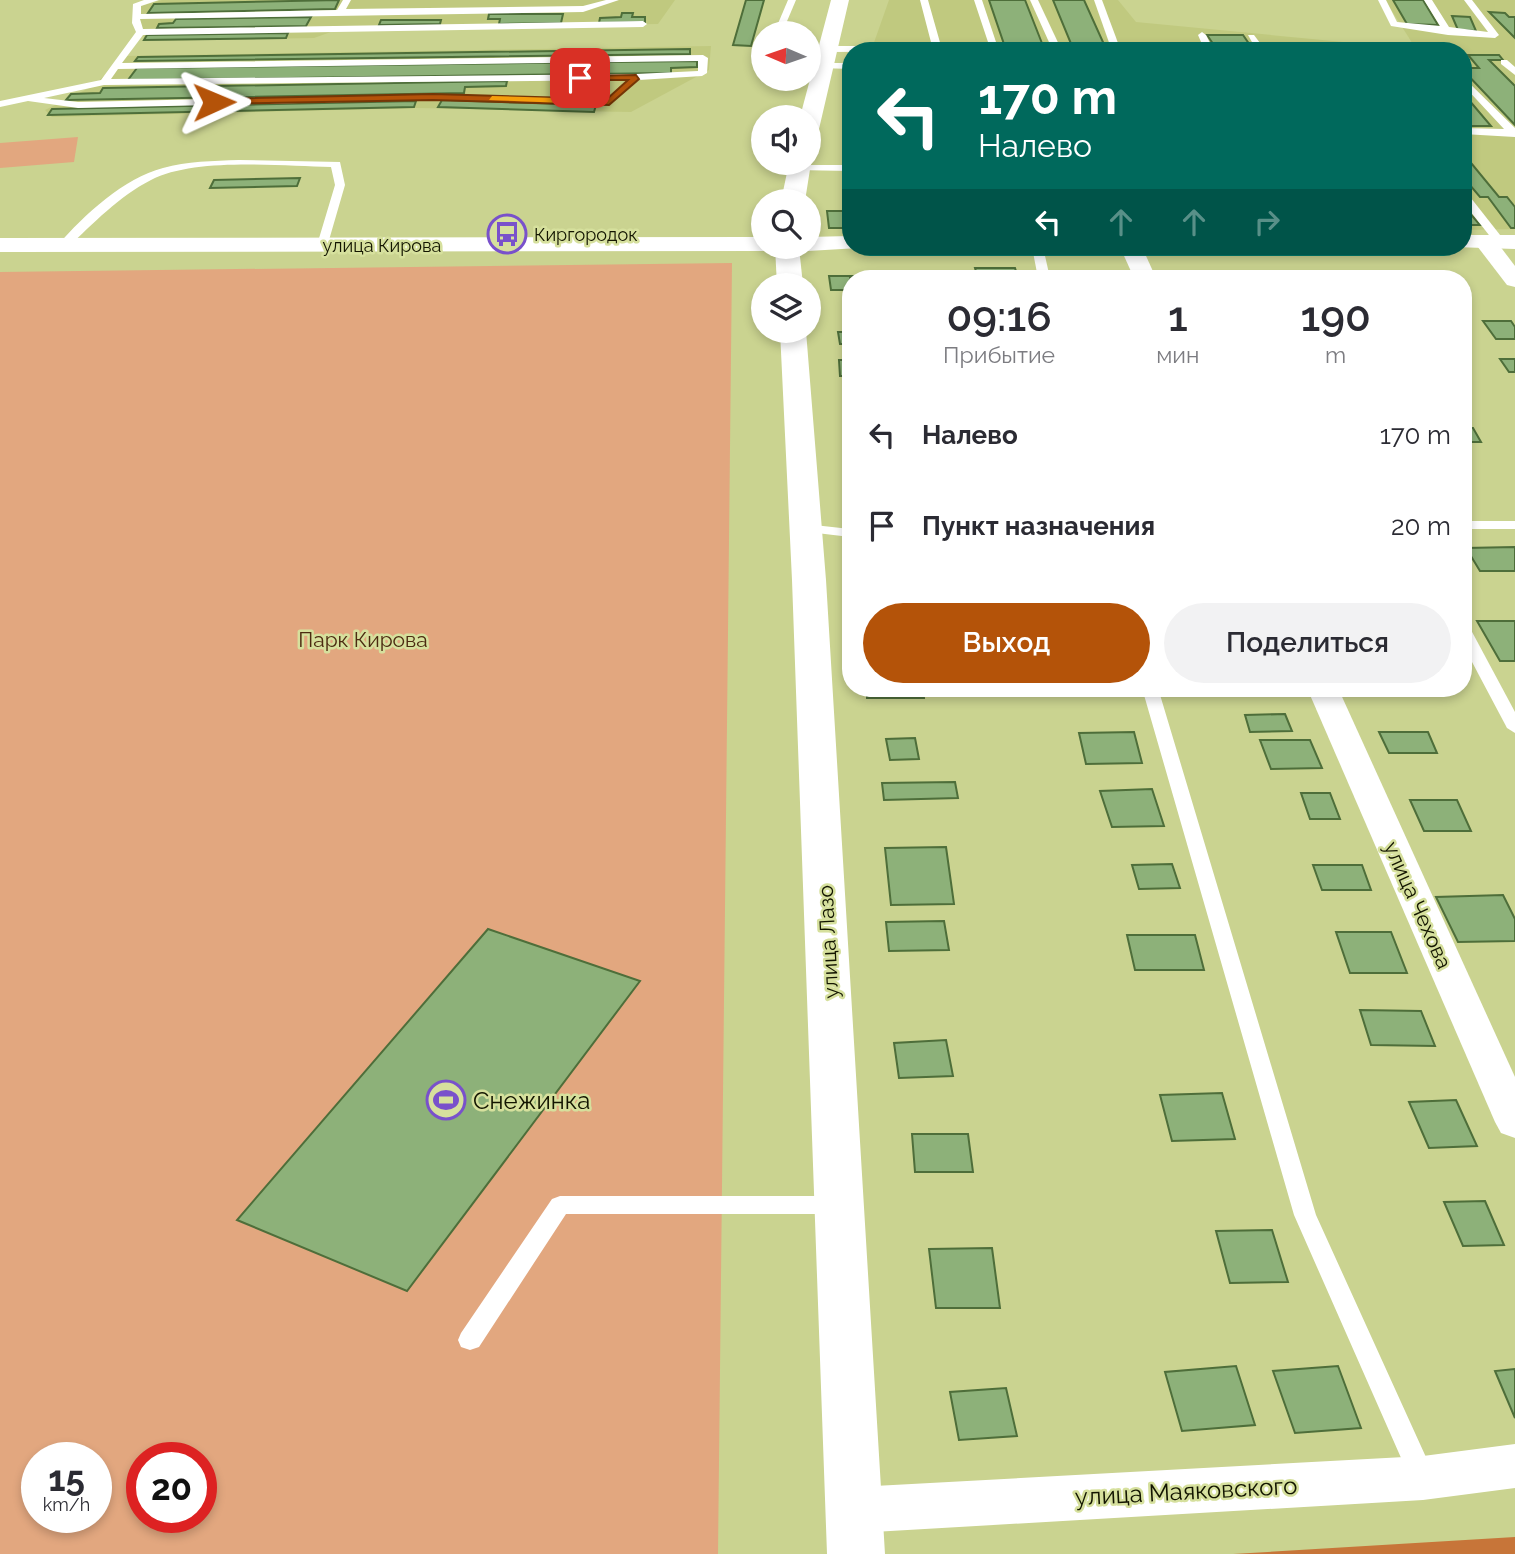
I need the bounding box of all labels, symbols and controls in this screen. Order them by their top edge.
north arrow [751,21,821,91]
map controls [751,21,821,343]
pin [550,48,610,108]
icon: arrive [561,59,599,97]
position arrow [177,65,251,139]
text: 170 m [978,68,1117,125]
icon: left [863,70,954,161]
button: sound [751,105,821,175]
text: Налево [978,127,1092,164]
button: search [751,189,821,259]
icon: left [1029,203,1067,241]
icon: ahead [1102,203,1140,241]
icon: ahead [1175,203,1213,241]
icon: right [1248,203,1286,241]
bus stop icon: Киргородок [486,213,528,255]
place label: Киргородок [534,224,638,245]
street label: улица Кирова [323,235,441,256]
button: layers [751,273,821,343]
text: 09:16 [947,292,1052,341]
text: 1 [1168,292,1188,341]
text: 190 [1301,292,1371,341]
text: Прибытие [943,341,1055,368]
text: мин [1156,341,1199,368]
text: m [1325,341,1346,368]
icon: left [863,416,901,454]
text: Налево [922,420,1018,450]
text: 170 m [1380,420,1451,450]
icon: arrive [863,507,901,545]
text: Пункт назначения [922,511,1155,541]
text: 20 m [1391,511,1451,541]
button: Выход [863,603,1150,683]
button: Поделиться [1164,603,1451,683]
park label: Парк Кирова [298,627,428,652]
street label: улица Чехова [1379,838,1457,972]
street label: улица Лазо [813,885,843,999]
sports icon: Снежинка [425,1079,467,1121]
place label: Снежинка [473,1086,590,1115]
speed limit sign: 20 [126,1442,217,1533]
text: 15 [48,1458,85,1499]
street label: улица Маяковского [1074,1471,1298,1511]
text: km/h [43,1494,90,1515]

